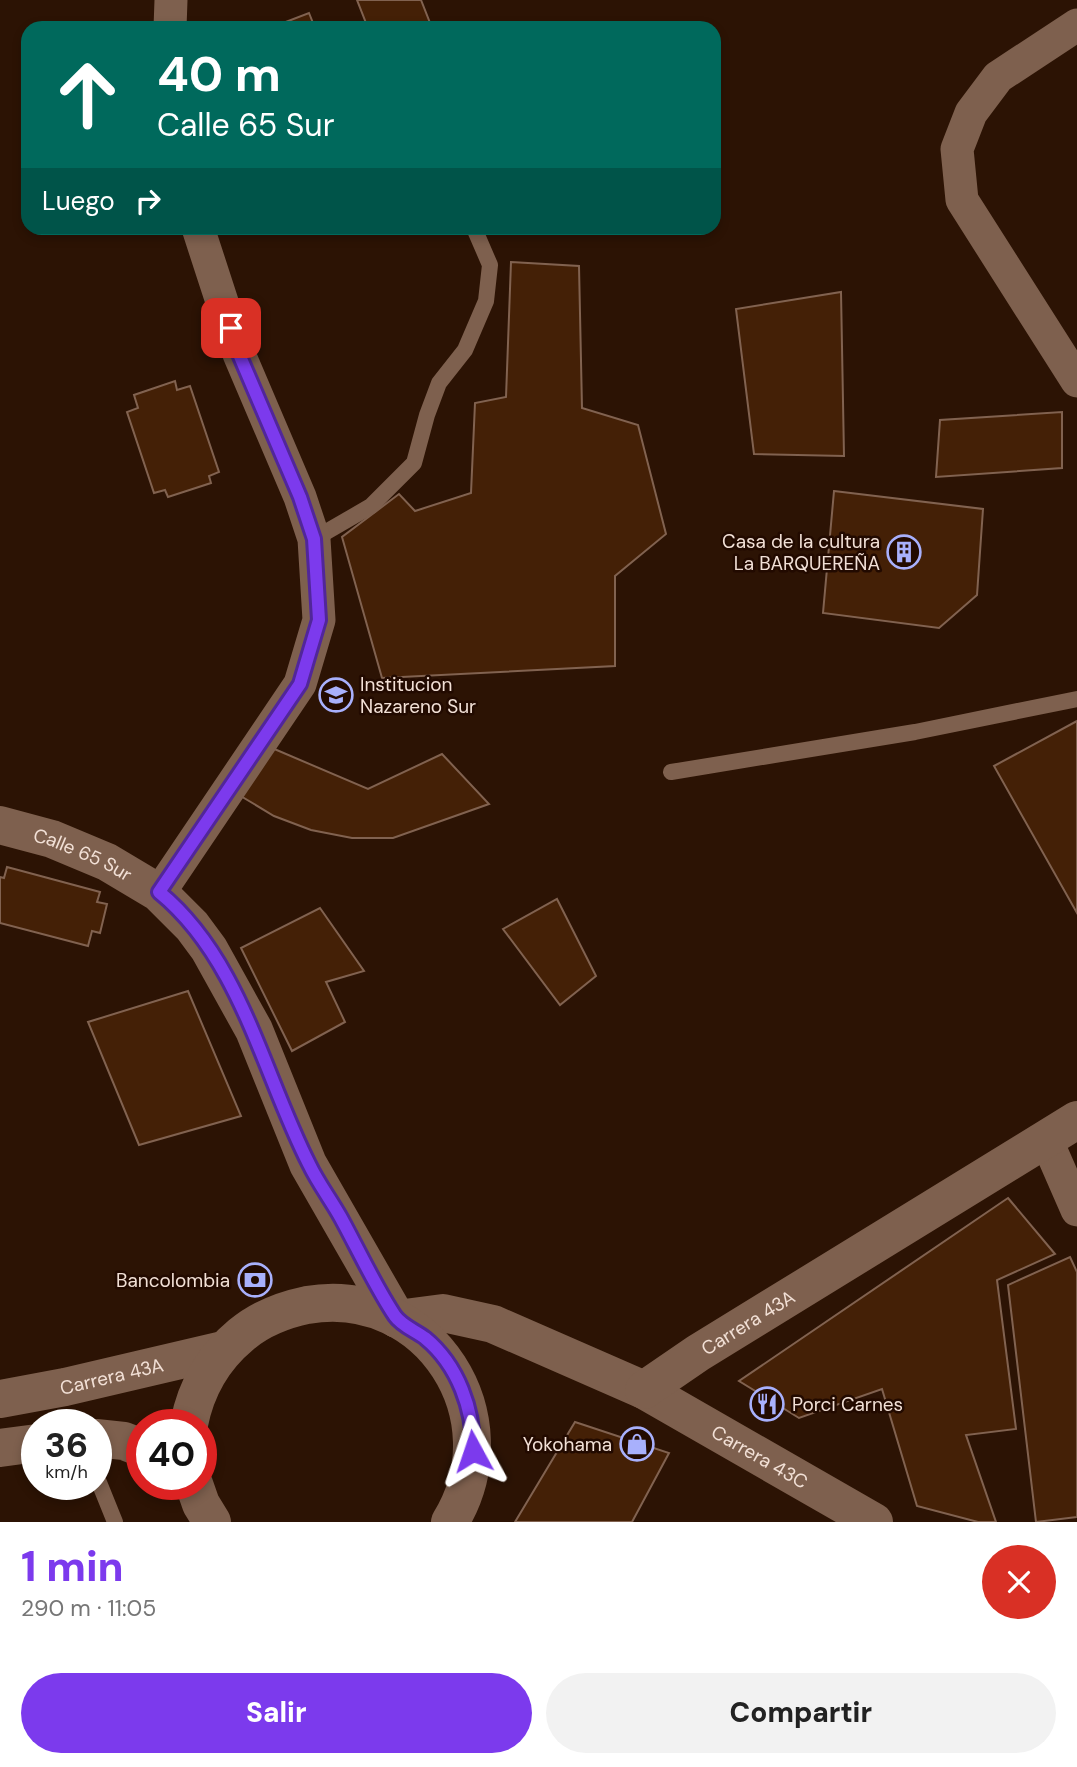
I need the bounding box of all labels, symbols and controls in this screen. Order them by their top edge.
text: 40 m [157,42,281,106]
icon: ahead [42,49,133,140]
text: Calle 65 Sur [157,104,335,146]
icon: right [129,182,167,220]
text: Luego [42,184,115,218]
pin [201,298,261,358]
icon: arrive [212,309,250,347]
place label: Casa de la cultura La BARQUEREÑA [722,529,880,576]
building icon: Casa de la cultura La BARQUEREÑA [885,533,923,571]
place label: Institucion Nazareno Sur [360,672,476,719]
school or university icon: Institucion Nazareno Sur [317,676,355,714]
street label: Calle 65 Sur [31,823,137,887]
bank icon: Bancolombia [236,1261,274,1299]
place label: Bancolombia [116,1268,230,1293]
street label: Carrera 43A [697,1284,800,1361]
street label: Carrera 43A [58,1352,166,1401]
restaurant icon: Porci Carnes [748,1385,786,1423]
place label: Porci Carnes [792,1392,903,1417]
speed limit sign: 40 [126,1409,217,1500]
position arrow [436,1414,510,1488]
street label: Carrera 43C [707,1419,812,1494]
text: 36 [45,1422,88,1468]
shop icon: Yokohama [618,1425,656,1463]
place label: Yokohama [523,1432,612,1457]
text: km/h [45,1460,88,1484]
text: 1 min [21,1539,124,1594]
button: close [982,1545,1056,1619]
text: 290 m · 11:05 [21,1593,156,1623]
button: Salir [21,1673,532,1753]
button: Compartir [546,1673,1056,1753]

